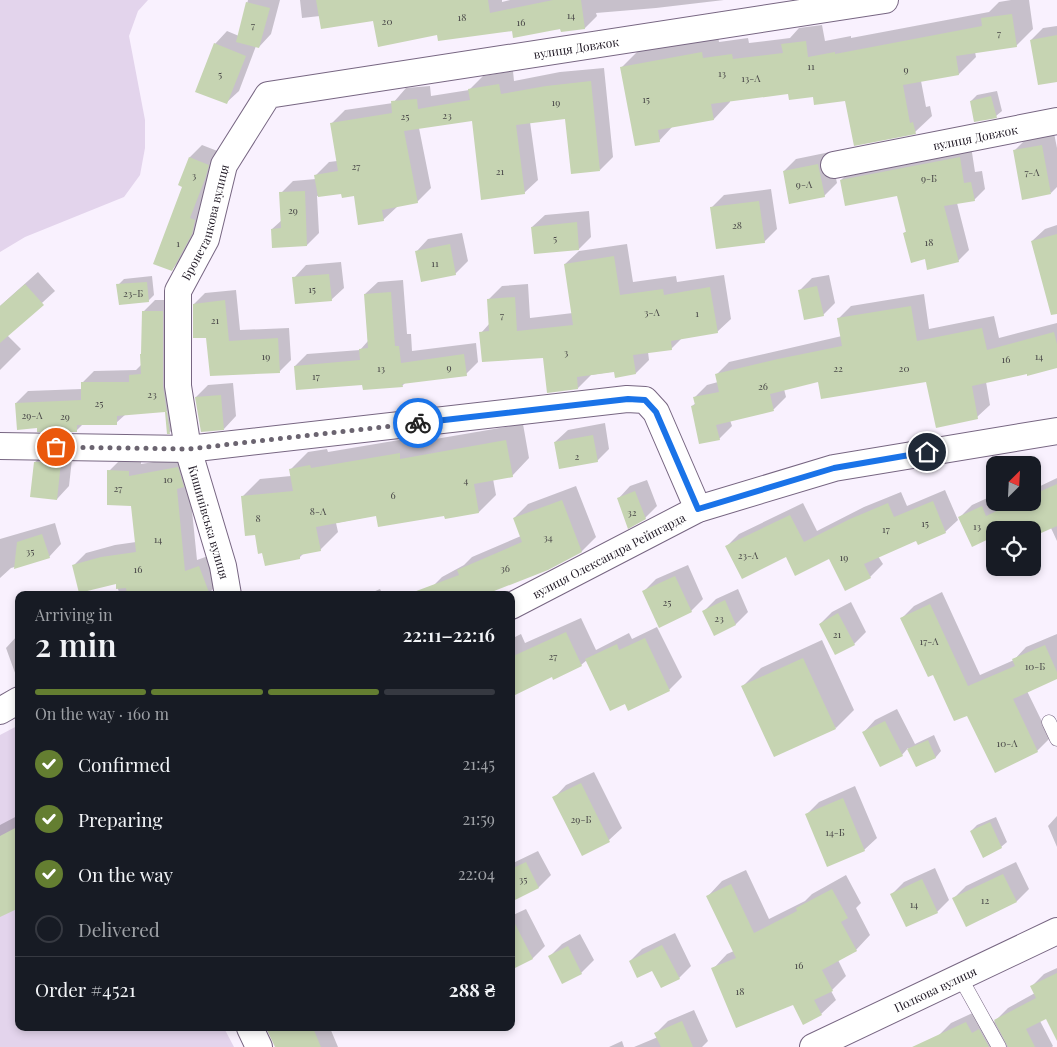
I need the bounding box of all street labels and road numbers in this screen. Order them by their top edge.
street label: вулиця Довжок [532,33,620,62]
street label: вулиця Довжок [931,121,1019,153]
street label: Бронетанкова вулиця [177,162,232,283]
street label: Кишинівська вулиця [185,463,233,581]
street label: вулиця Олександра Рейнгарда [529,509,688,602]
street label: Полкова вулиця [891,962,979,1015]

